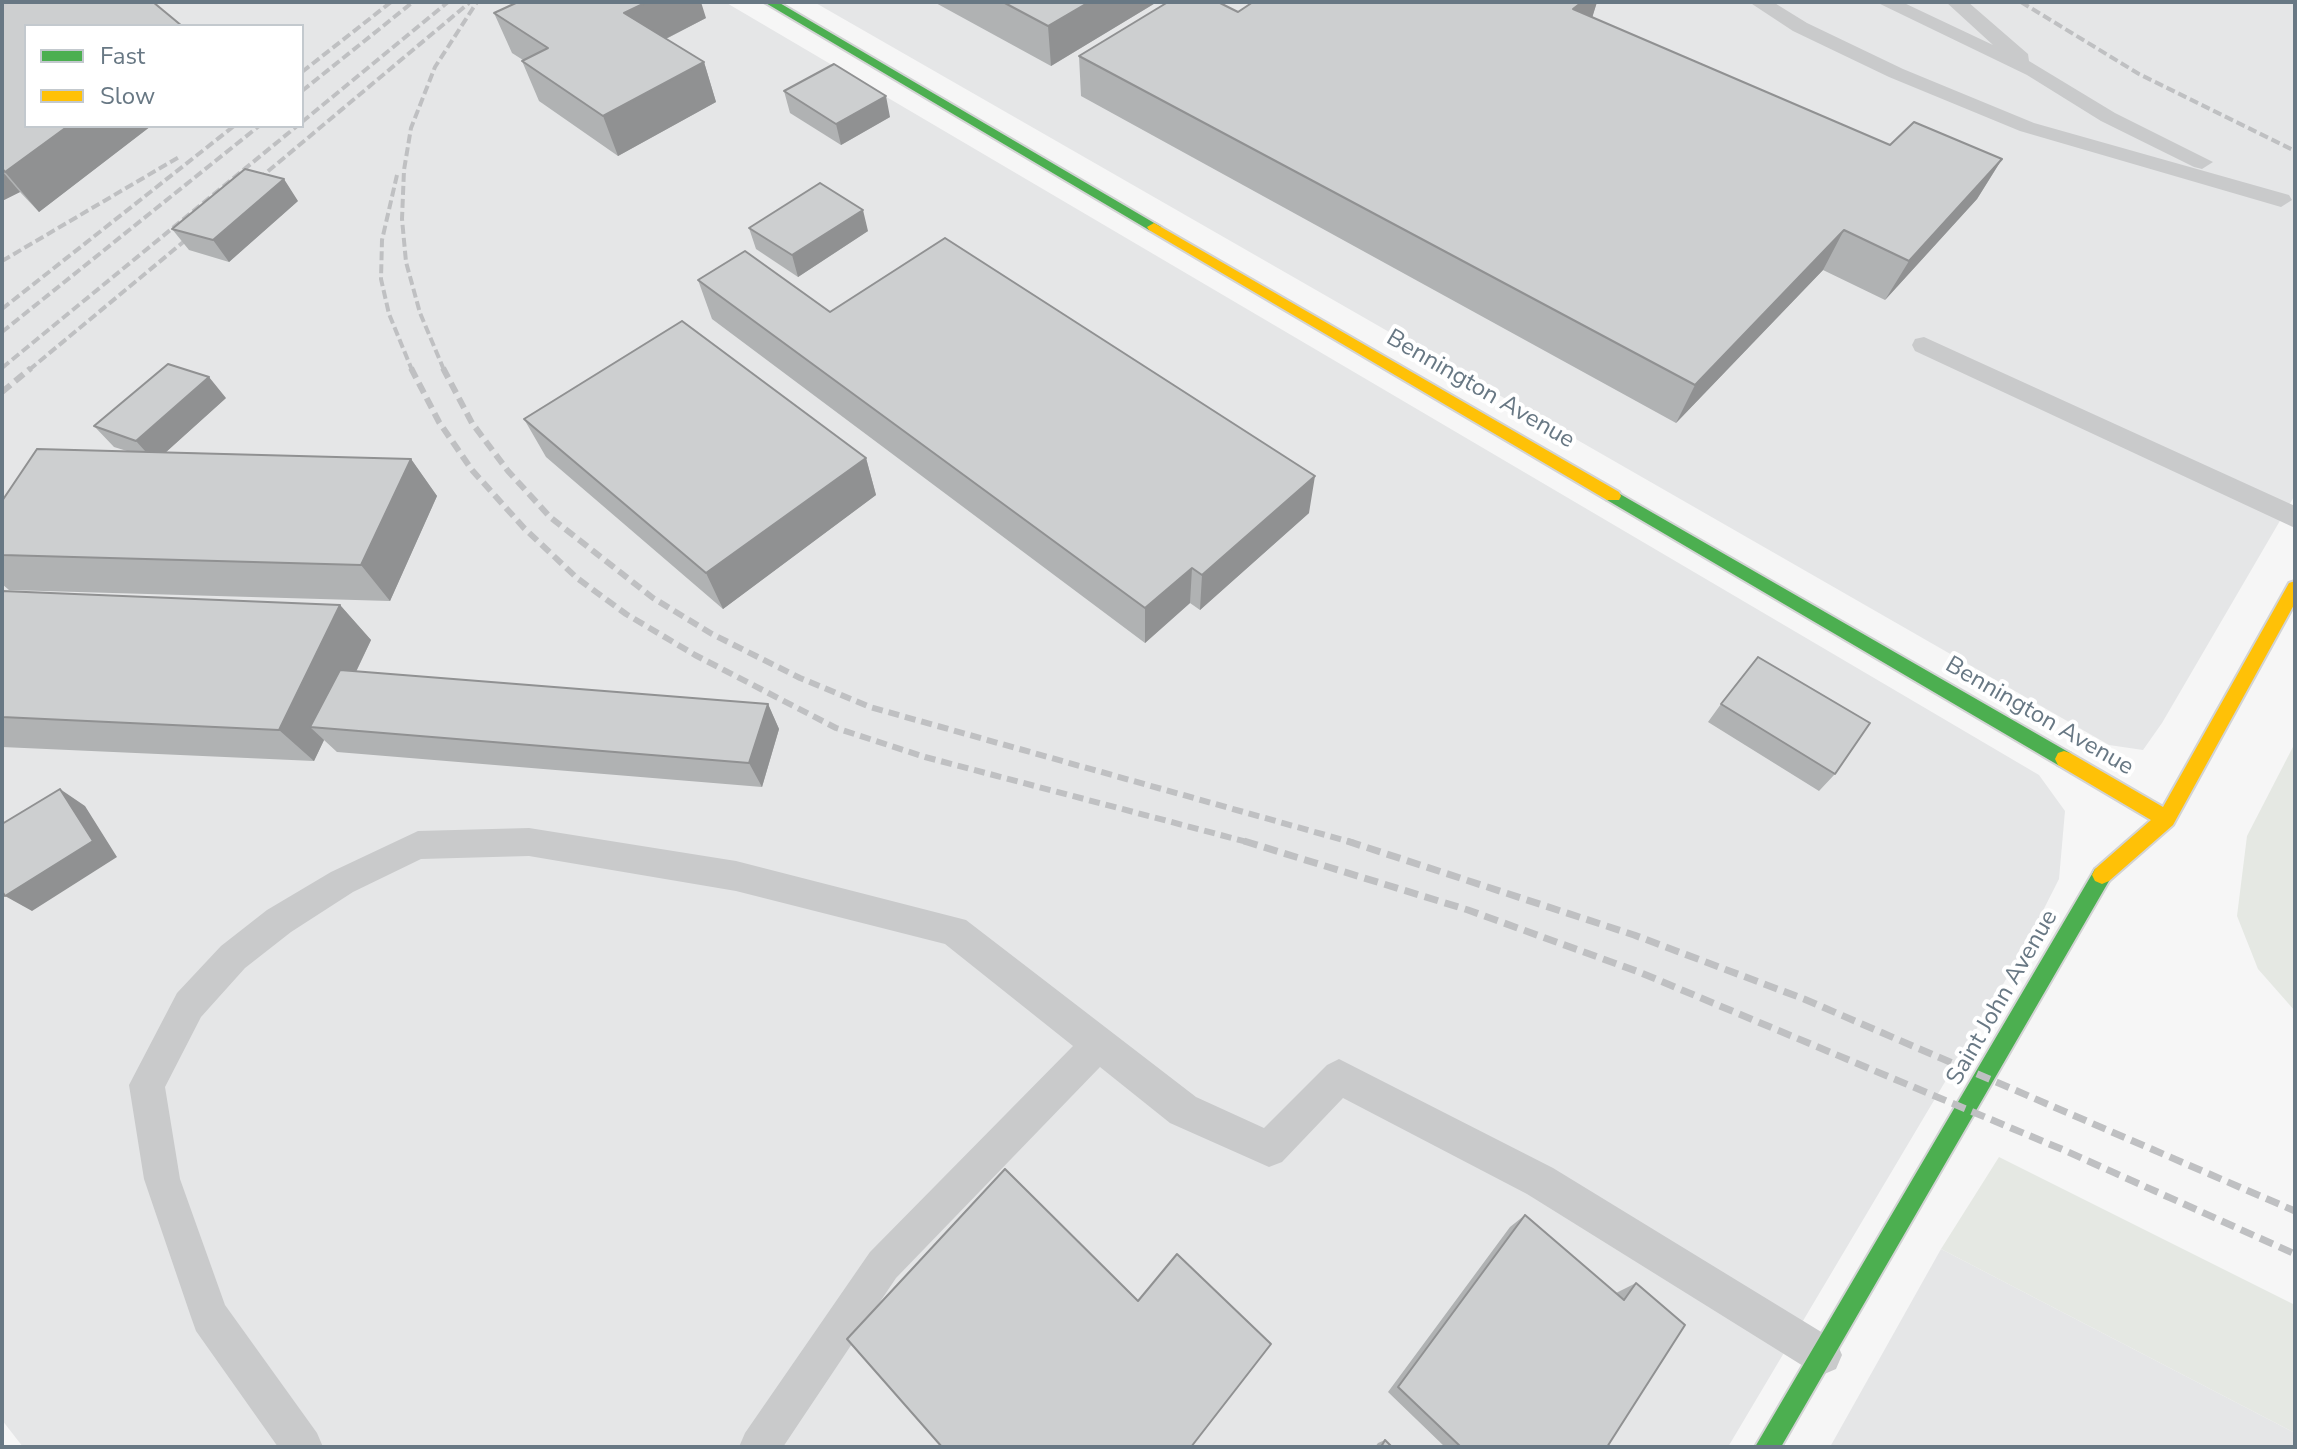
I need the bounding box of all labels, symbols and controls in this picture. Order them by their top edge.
legend [24,24,304,128]
text: Fast [100,40,145,72]
text: Slow [100,80,155,112]
street label: Bennington Avenue [1381,324,1579,456]
street label: Bennington Avenue [1940,651,2138,783]
street label: Saint John Avenue [1941,905,2065,1091]

